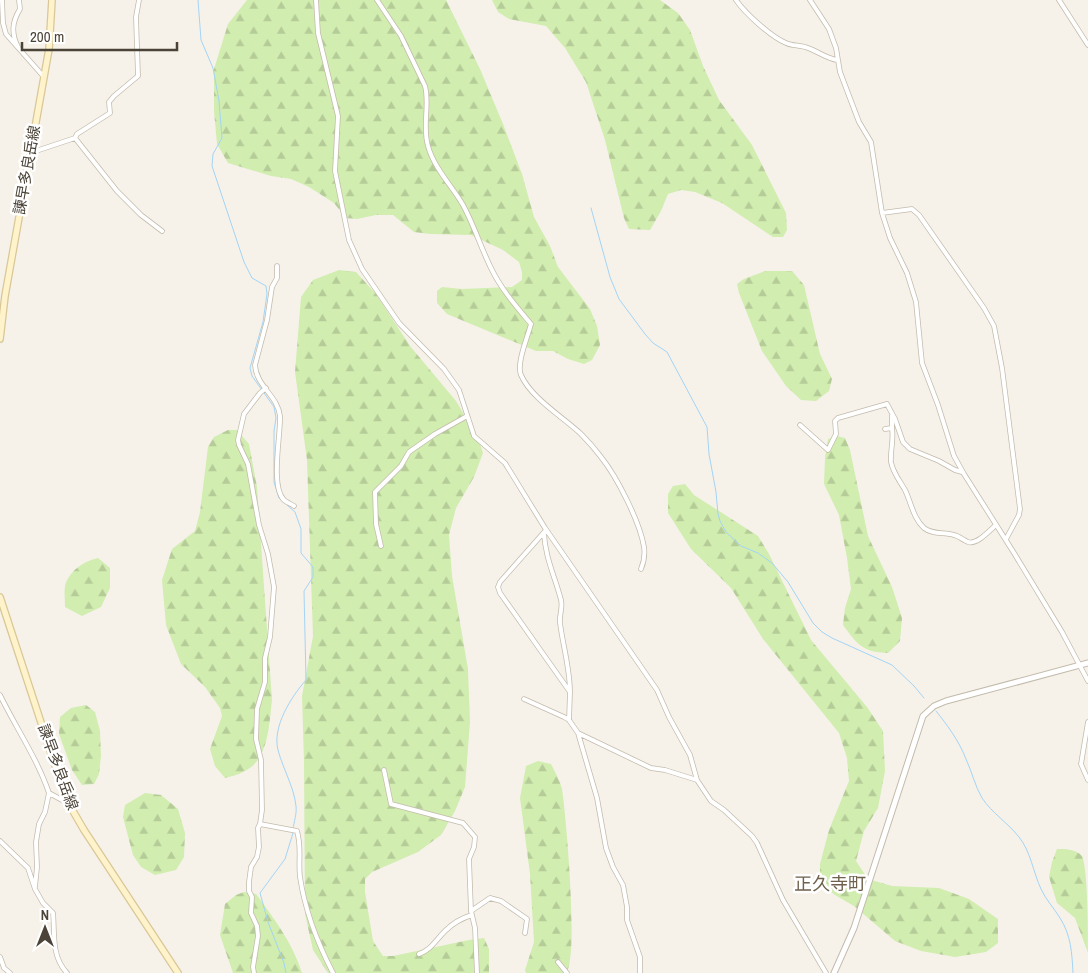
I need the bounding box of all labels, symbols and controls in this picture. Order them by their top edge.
scale bar [22,20,178,52]
text: 200 m [30,26,64,47]
street label: 諫早多良岳線 [8,124,45,216]
street label: 諫早多良岳線 [33,721,84,813]
district label: 正久寺町 [794,871,866,896]
north arrow [20,903,70,953]
text: N [41,906,49,924]

